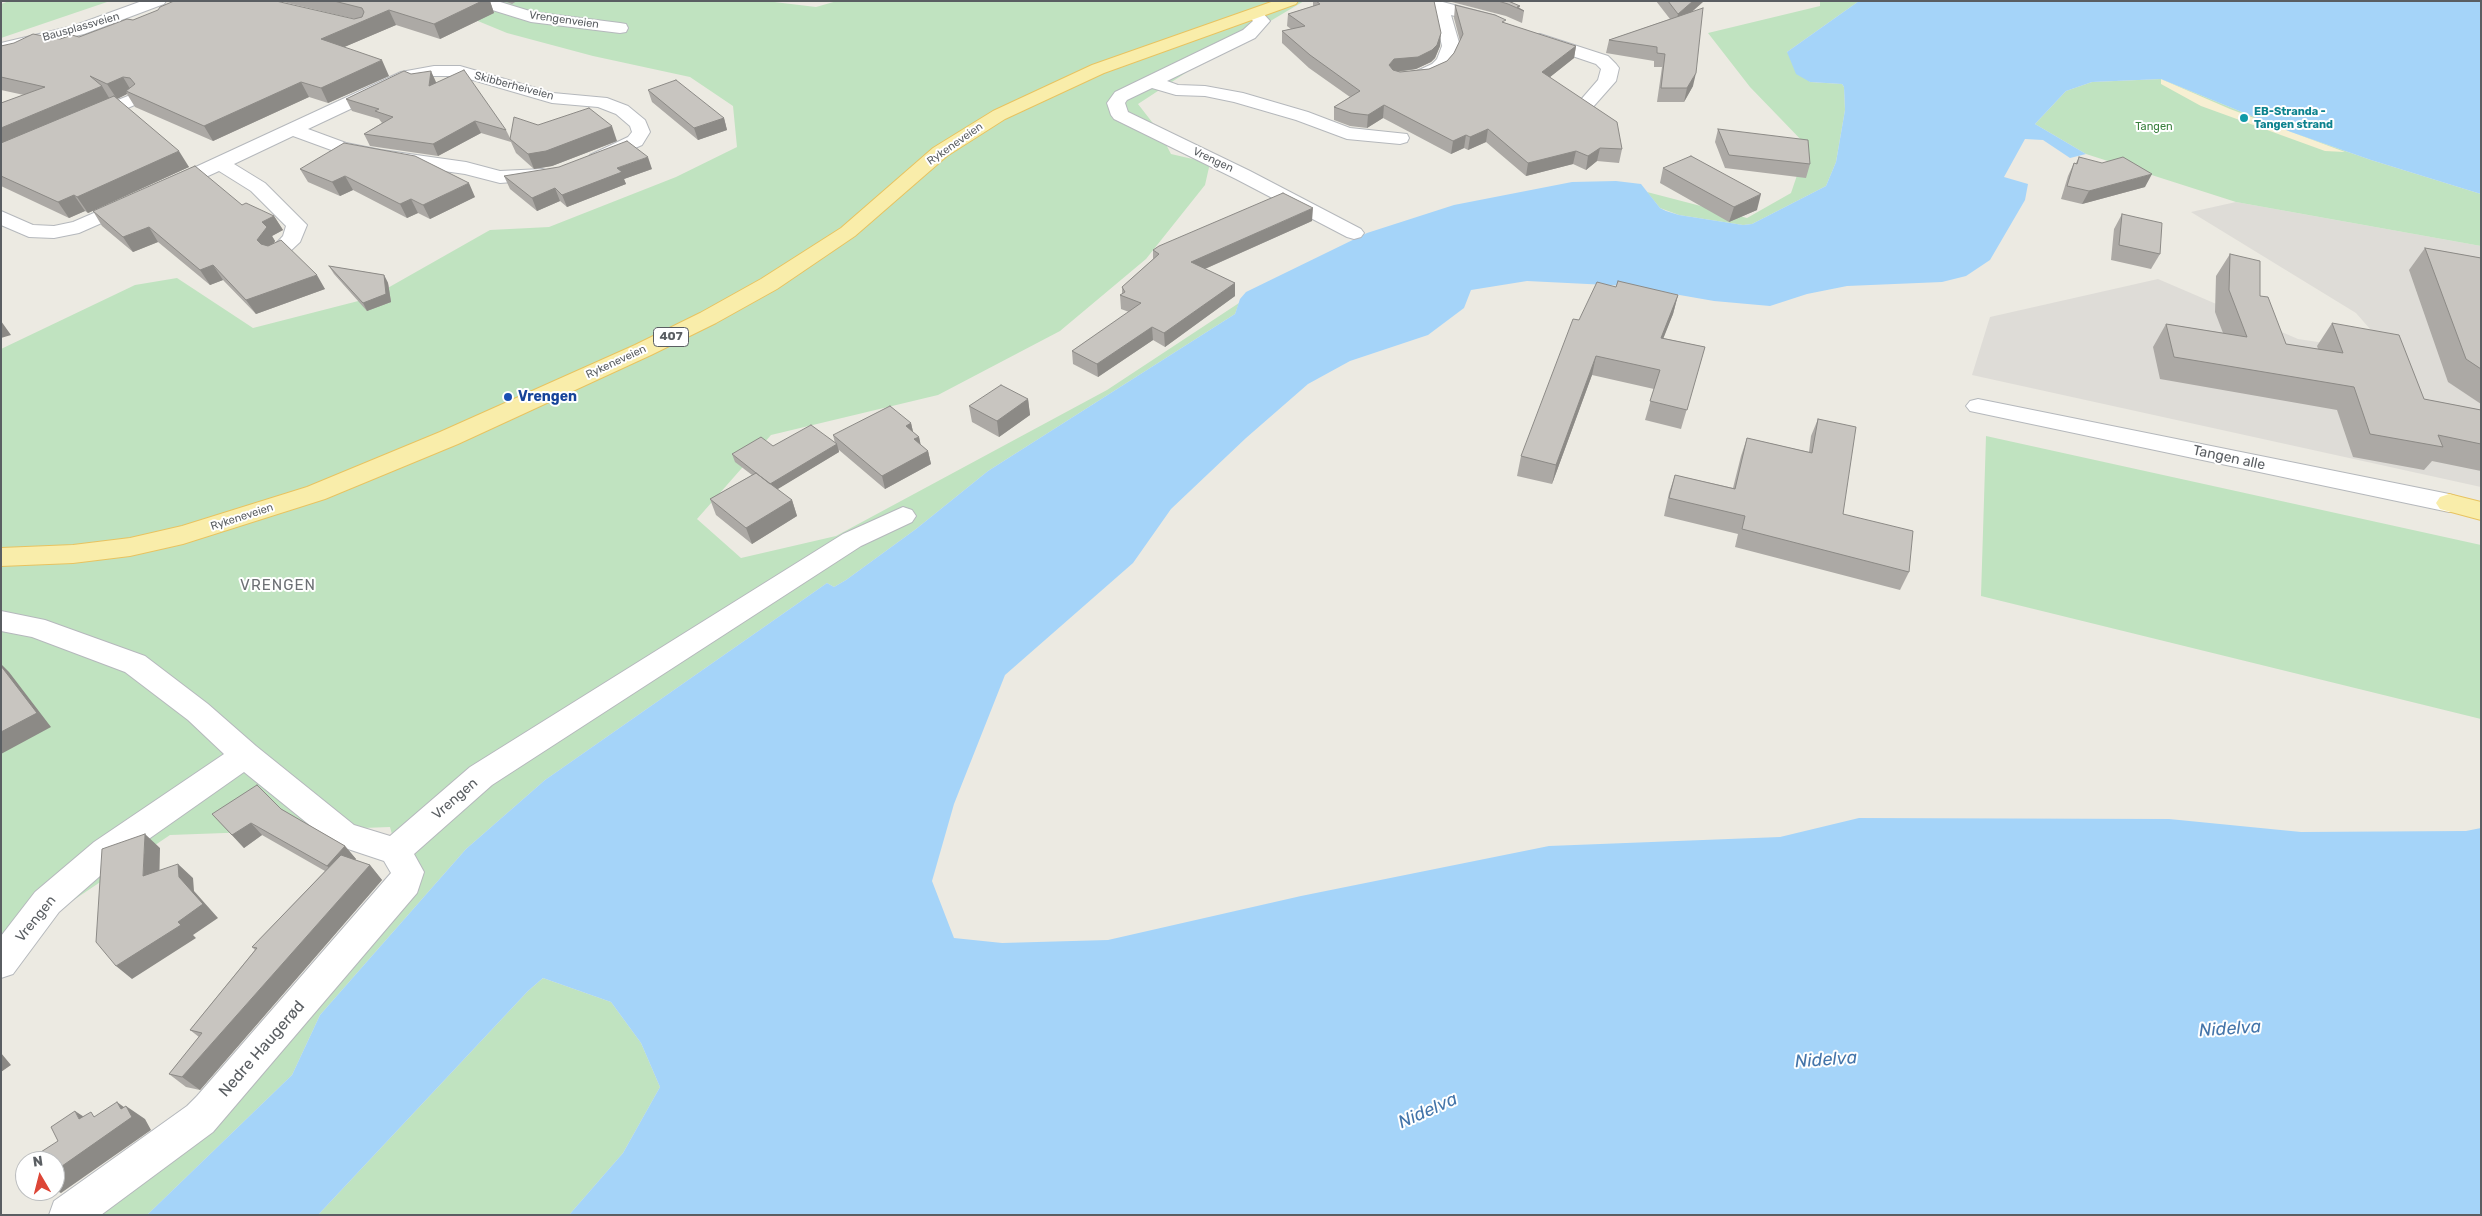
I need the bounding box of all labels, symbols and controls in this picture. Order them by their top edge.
street label: Vrengenveien [528,9,600,31]
street label: Bausplassveien [41,10,121,44]
street label: Skibberheiveien [473,69,555,103]
place label: EB-Stranda - Tangen strand [2254,105,2333,131]
marker: EB-Stranda - Tangen strand [2238,112,2250,124]
street label: Rykeneveien [925,120,985,168]
park label: Tangen [2135,120,2173,134]
street label: Vrengen [1191,145,1235,175]
road number: 407 [654,328,688,347]
street label: Rykeneveien [584,342,648,382]
place label: Vrengen [518,389,577,405]
marker: Vrengen [502,391,514,403]
street label: Tangen alle [2191,442,2267,474]
street label: Rykeneveien [209,501,275,533]
district label: VRENGEN [239,577,317,595]
street label: Vrengen [429,775,481,823]
street label: Vrengen [12,892,60,946]
street label: Nedre Haugerød [215,997,309,1101]
water label: Nidelva [2198,1016,2262,1042]
water label: Nidelva [1794,1047,1858,1073]
water label: Nidelva [1395,1088,1461,1134]
north arrow [15,1151,65,1201]
text: N [32,1153,44,1171]

